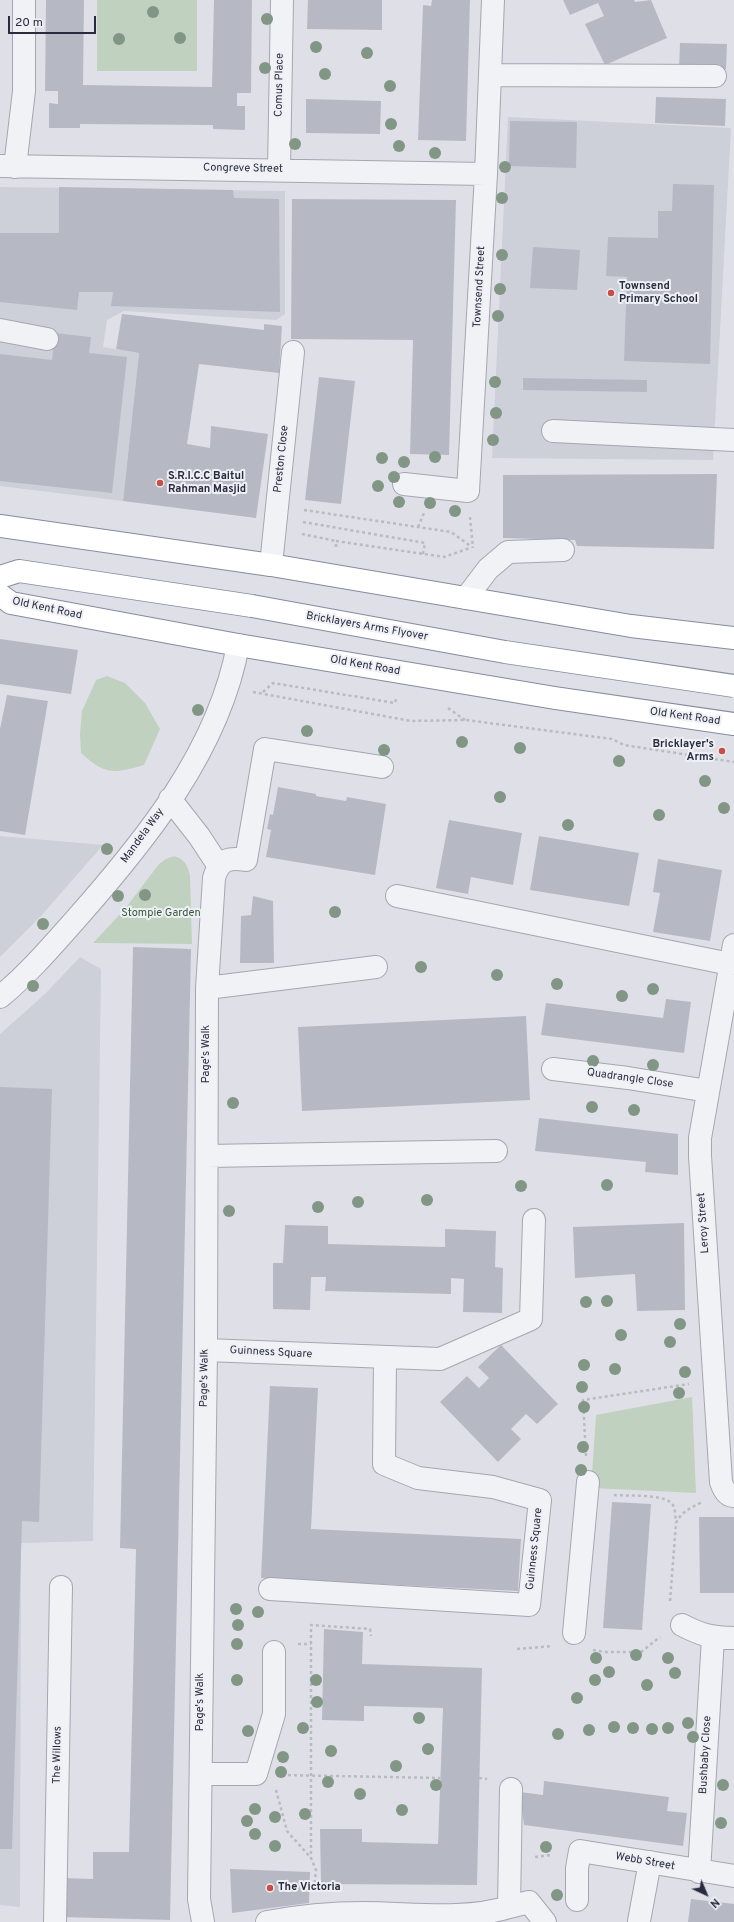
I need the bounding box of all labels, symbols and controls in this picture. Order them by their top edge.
scale bar [10,8,98,34]
text: 20 m [15,15,43,31]
street label: Comus Place [273,53,287,117]
street label: Congreve Street [203,162,283,176]
street label: Townsend Street [471,246,489,328]
place label: Townsend Primary School [619,280,698,306]
marker: Townsend Primary School [606,288,616,298]
street label: Preston Close [272,425,292,493]
place label: S.R.I.C.C Baitul Rahman Masjid [168,470,246,496]
marker: S.R.I.C.C Baitul Rahman Masjid [155,478,165,488]
street label: Old Kent Road [11,595,83,623]
street label: Bricklayers Arms Flyover [305,610,429,644]
street label: Old Kent Road [329,653,401,679]
street label: Old Kent Road [649,706,721,728]
place label: Bricklayer's Arms [652,738,714,764]
marker: Bricklayer's Arms [717,746,727,756]
street label: Mandela Way [119,806,167,866]
park label: Stompie Garden [121,907,201,921]
street label: Page's Walk [200,1025,214,1083]
street label: Quadrangle Close [586,1066,674,1092]
street label: Leroy Street [695,1192,713,1254]
street label: Guinness Square [229,1344,313,1362]
street label: Page's Walk [198,1349,212,1407]
street label: Guinness Square [524,1507,546,1591]
street label: Page's Walk [194,1673,208,1731]
street label: Bushbaby Close [697,1716,715,1794]
street label: The Willows [51,1726,65,1784]
street label: Webb Street [614,1850,676,1874]
north arrow [686,1874,726,1914]
place label: The Victoria [278,1881,341,1895]
marker: The Victoria [265,1883,275,1893]
text: N [707,1895,722,1910]

